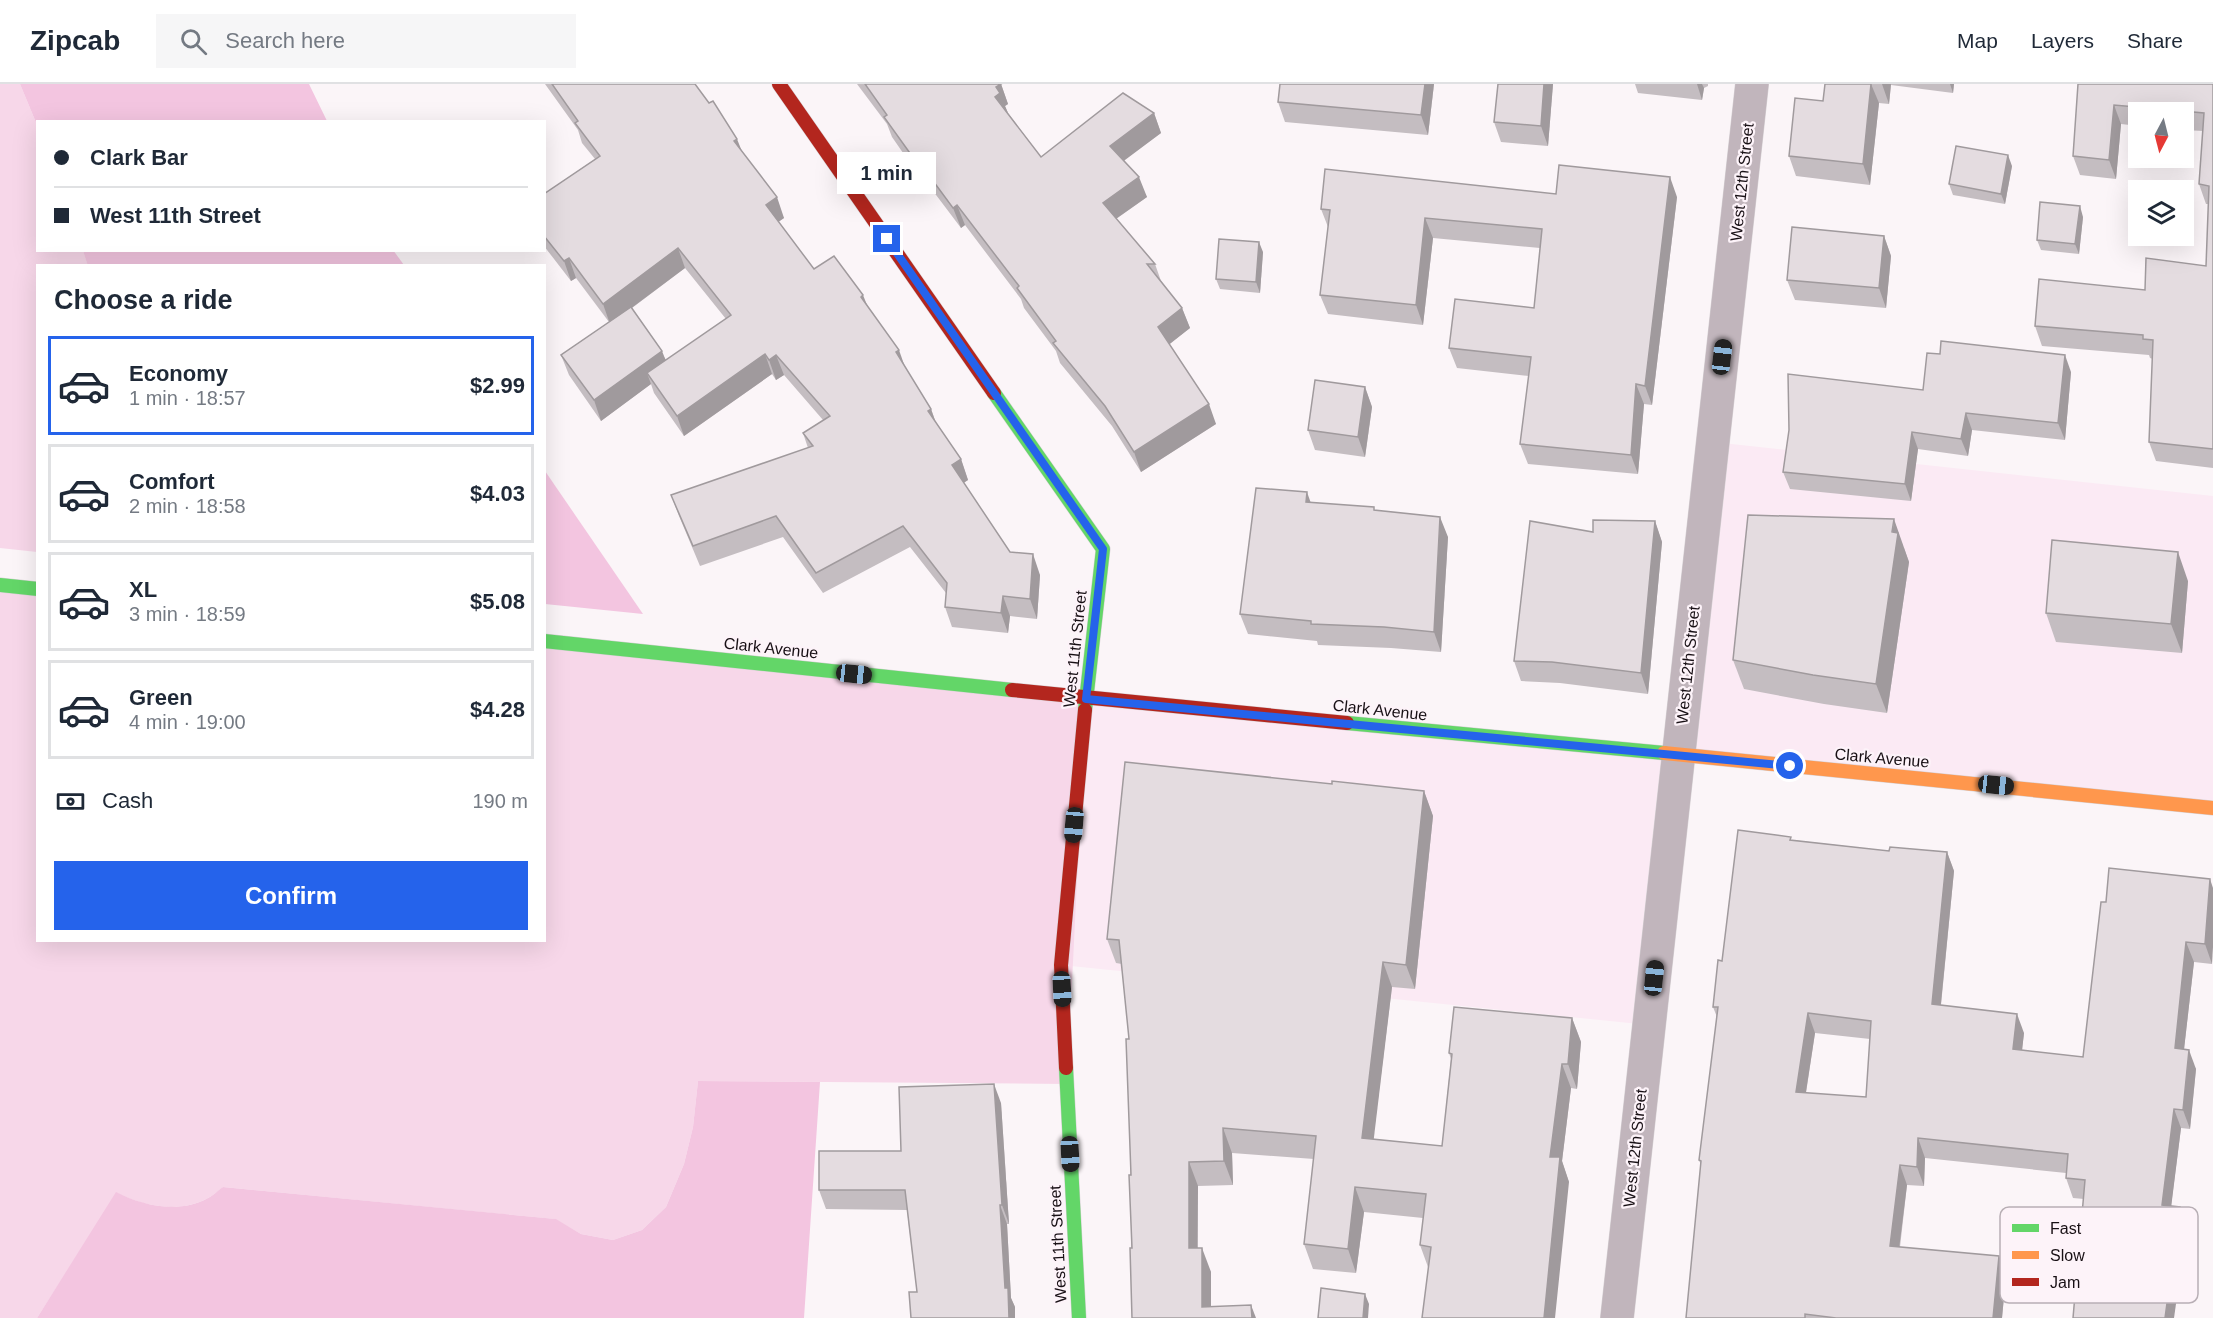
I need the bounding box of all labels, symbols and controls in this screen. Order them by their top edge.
search box [156,14,576,68]
text: Zipcab [30,25,120,56]
icon: search [177,25,210,58]
text: Search here [225,28,345,53]
text: Map [1957,29,1998,52]
text: Layers [2031,29,2094,52]
text: Share [2127,29,2183,52]
north arrow [2128,102,2194,168]
map controls [2128,102,2194,246]
street label: West 12th Street [1727,121,1757,242]
text: Clark Bar [90,145,188,170]
callout: 1 min [838,152,936,194]
text: 1 min [860,162,913,184]
button: layers [2128,180,2194,246]
text: West 11th Street [90,203,261,228]
route end [873,225,900,252]
text: Choose a ride [54,285,233,315]
car [1711,338,1733,376]
icon: car [57,359,111,413]
text: Economy [129,361,228,386]
text: $2.99 [470,373,525,398]
text: 1 min · 18:57 [129,387,246,409]
icon: car [57,467,111,521]
text: Comfort [129,469,215,494]
text: $4.03 [470,481,525,506]
text: 2 min · 18:58 [129,495,246,517]
icon: car [57,575,111,629]
text: XL [129,577,157,602]
text: $5.08 [470,589,525,614]
street label: West 11th Street [1060,589,1090,708]
text: 3 min · 18:59 [129,603,246,625]
street label: West 12th Street [1673,604,1703,725]
street label: Clark Avenue [723,635,819,661]
car [835,663,873,685]
icon: car [57,683,111,737]
text: Green [129,685,193,710]
text: $4.28 [470,697,525,722]
street label: Clark Avenue [1332,697,1428,723]
text: 4 min · 19:00 [129,711,246,733]
street label: Clark Avenue [1834,745,1930,771]
route start [1776,752,1803,779]
car [1977,774,2015,796]
icon: cash [54,785,87,818]
text: Cash [102,788,153,813]
text: 190 m [472,790,528,812]
car [1063,806,1085,844]
button: Confirm [54,861,528,930]
car [1643,959,1665,997]
car [1052,971,1072,1007]
street label: West 12th Street [1620,1087,1650,1208]
car [1060,1136,1080,1172]
street label: West 11th Street [1046,1184,1070,1303]
legend [2000,1207,2198,1303]
text: Fast [2050,1220,2082,1237]
text: Slow [2050,1247,2085,1264]
text: Jam [2050,1274,2080,1291]

